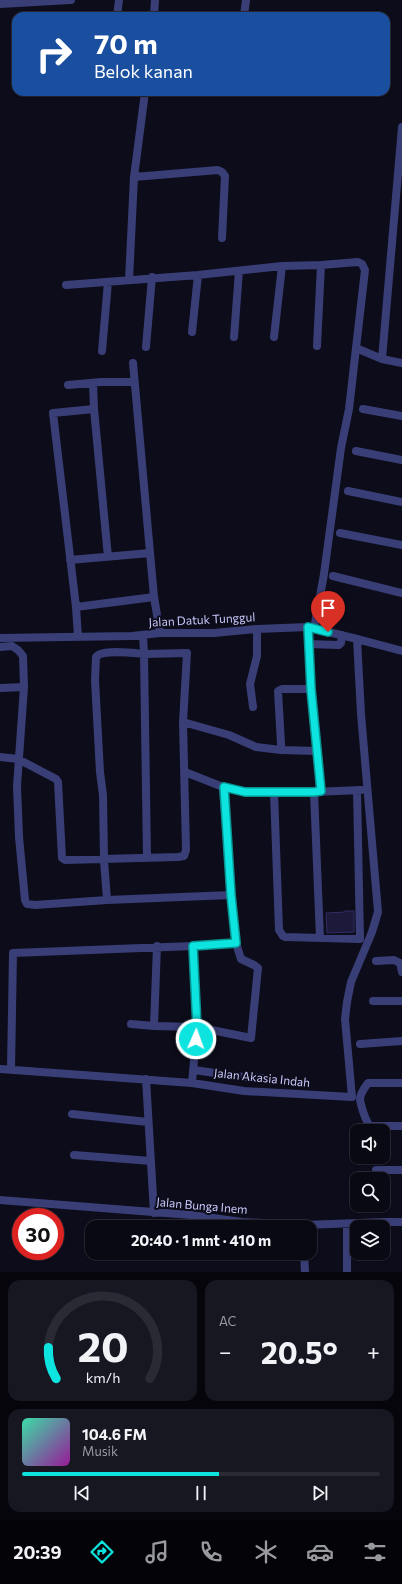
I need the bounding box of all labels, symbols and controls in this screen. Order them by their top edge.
text: 70 m [94,26,158,60]
icon: right [28,28,80,80]
text: Belok kanan [94,60,193,82]
pin [311,591,345,632]
icon: arrive [317,597,339,619]
street label: Jalan Datuk Tunggul [148,609,256,630]
position arrow [175,1018,217,1060]
street label: Jalan Akasia Indah [213,1065,311,1090]
map controls [350,1124,390,1260]
button: sound [350,1124,390,1164]
button: search [350,1172,390,1212]
street label: Jalan Bunga Inem [156,1194,248,1217]
speed limit sign: 30 [12,1208,64,1260]
button: layers [350,1220,390,1260]
text: 20:40 · 1 mnt · 410 m [131,1231,271,1249]
text: AC [219,1313,237,1329]
text: 20 [77,1319,128,1370]
text: 20.5° [261,1333,338,1370]
text: − [219,1338,232,1365]
text: + [367,1338,380,1365]
text: km/h [85,1367,120,1385]
text: 104.6 FM [82,1425,147,1443]
text: Musik [82,1443,118,1459]
icon: previous [71,1482,93,1504]
icon: pause [190,1482,212,1504]
icon: next [309,1482,331,1504]
icon: directions [88,1538,116,1566]
icon: music [143,1538,171,1566]
icon: phone [197,1538,225,1566]
icon: climate [252,1538,280,1566]
icon: car [306,1538,334,1566]
icon: filters [361,1538,389,1566]
text: 20:39 [13,1541,62,1563]

